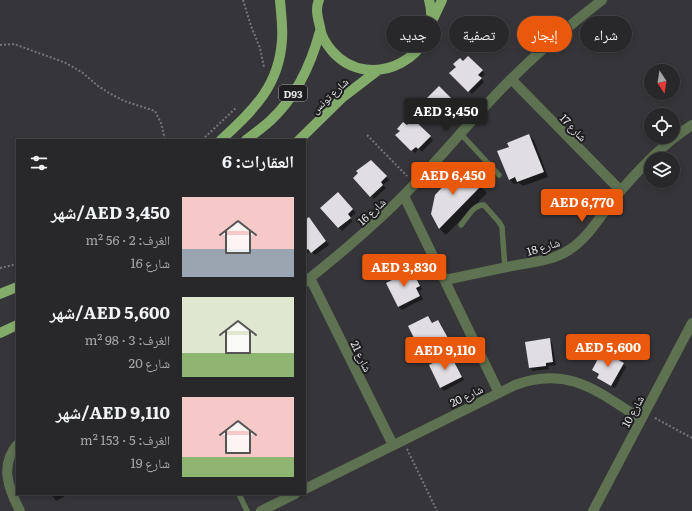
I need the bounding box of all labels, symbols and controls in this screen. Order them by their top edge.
chip: جديد [386,16,441,52]
chip: تصفية [449,16,509,52]
chip: إيجار [517,16,572,52]
chip: شراء [580,16,632,52]
north arrow [644,64,680,100]
map controls [644,64,680,188]
street label: شارع تونس [307,73,351,117]
road number: D93 [279,85,307,101]
pin: AED 3,450 [400,98,492,132]
text: AED 3,450 [413,101,479,120]
button: locate [644,108,680,144]
street label: شارع 17 [557,110,591,144]
text: العقارات: 6 [222,148,294,173]
icon: filters [28,152,50,174]
button: layers [644,152,680,188]
pin: AED 6,450 [407,162,499,196]
text: AED 6,450 [420,165,486,184]
pin: AED 6,770 [536,189,628,223]
text: AED 6,770 [550,192,614,211]
street label: شارع 16 [353,194,389,228]
text: AED 3,450/شهر [51,199,170,224]
icon: home [214,213,262,261]
text: الغرف: 2 · 56 m² [85,230,170,249]
street label: شارع 18 [525,233,561,259]
text: شارع 16 [130,253,170,272]
pin: AED 3,830 [358,254,450,288]
text: AED 3,830 [371,257,437,276]
text: AED 5,600/شهر [50,299,170,324]
icon: home [214,313,262,361]
text: الغرف: 3 · 98 m² [85,330,170,349]
pin: AED 5,600 [562,334,654,368]
pin: AED 9,110 [399,337,491,371]
text: AED 5,600 [575,337,641,356]
street label: شارع 21 [348,338,376,374]
text: AED 9,110 [414,340,476,359]
text: شارع 20 [129,353,170,372]
street label: شارع 20 [447,380,485,410]
street label: شارع 10 [617,392,647,430]
text: AED 9,110/شهر [56,399,170,424]
icon: home [214,413,262,461]
text: الغرف: 5 · 153 m² [80,430,170,449]
text: شارع 19 [131,453,170,472]

